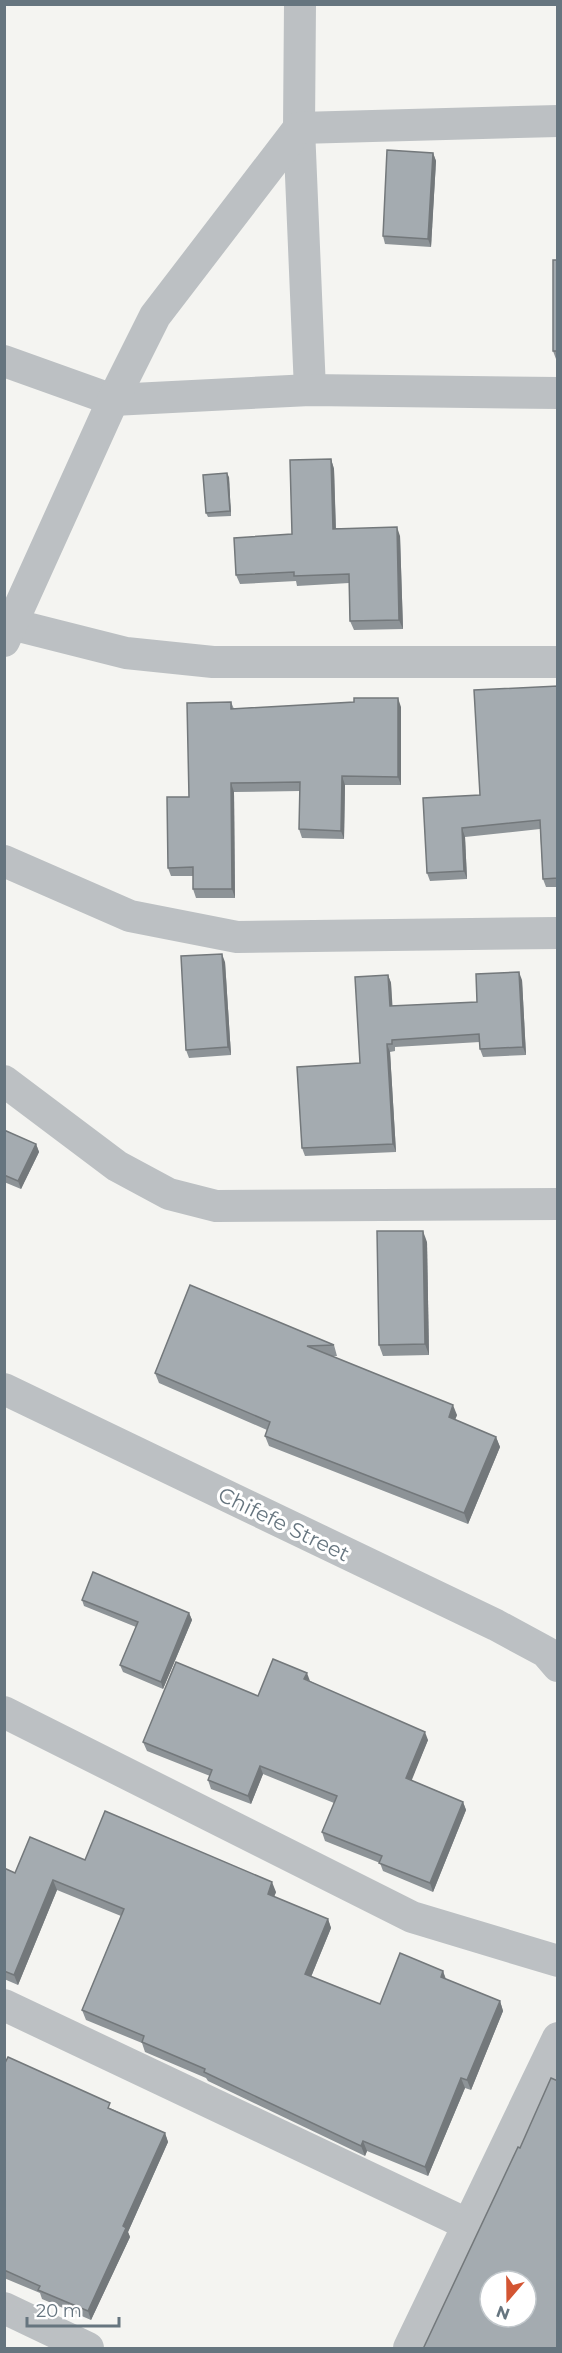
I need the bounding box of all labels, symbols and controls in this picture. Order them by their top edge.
street label: Chifefe Street [214,1481,354,1567]
north arrow [478,2269,538,2329]
scale bar [27,2290,118,2328]
text: 20 m [36,2300,82,2322]
text: N [494,2301,512,2324]

